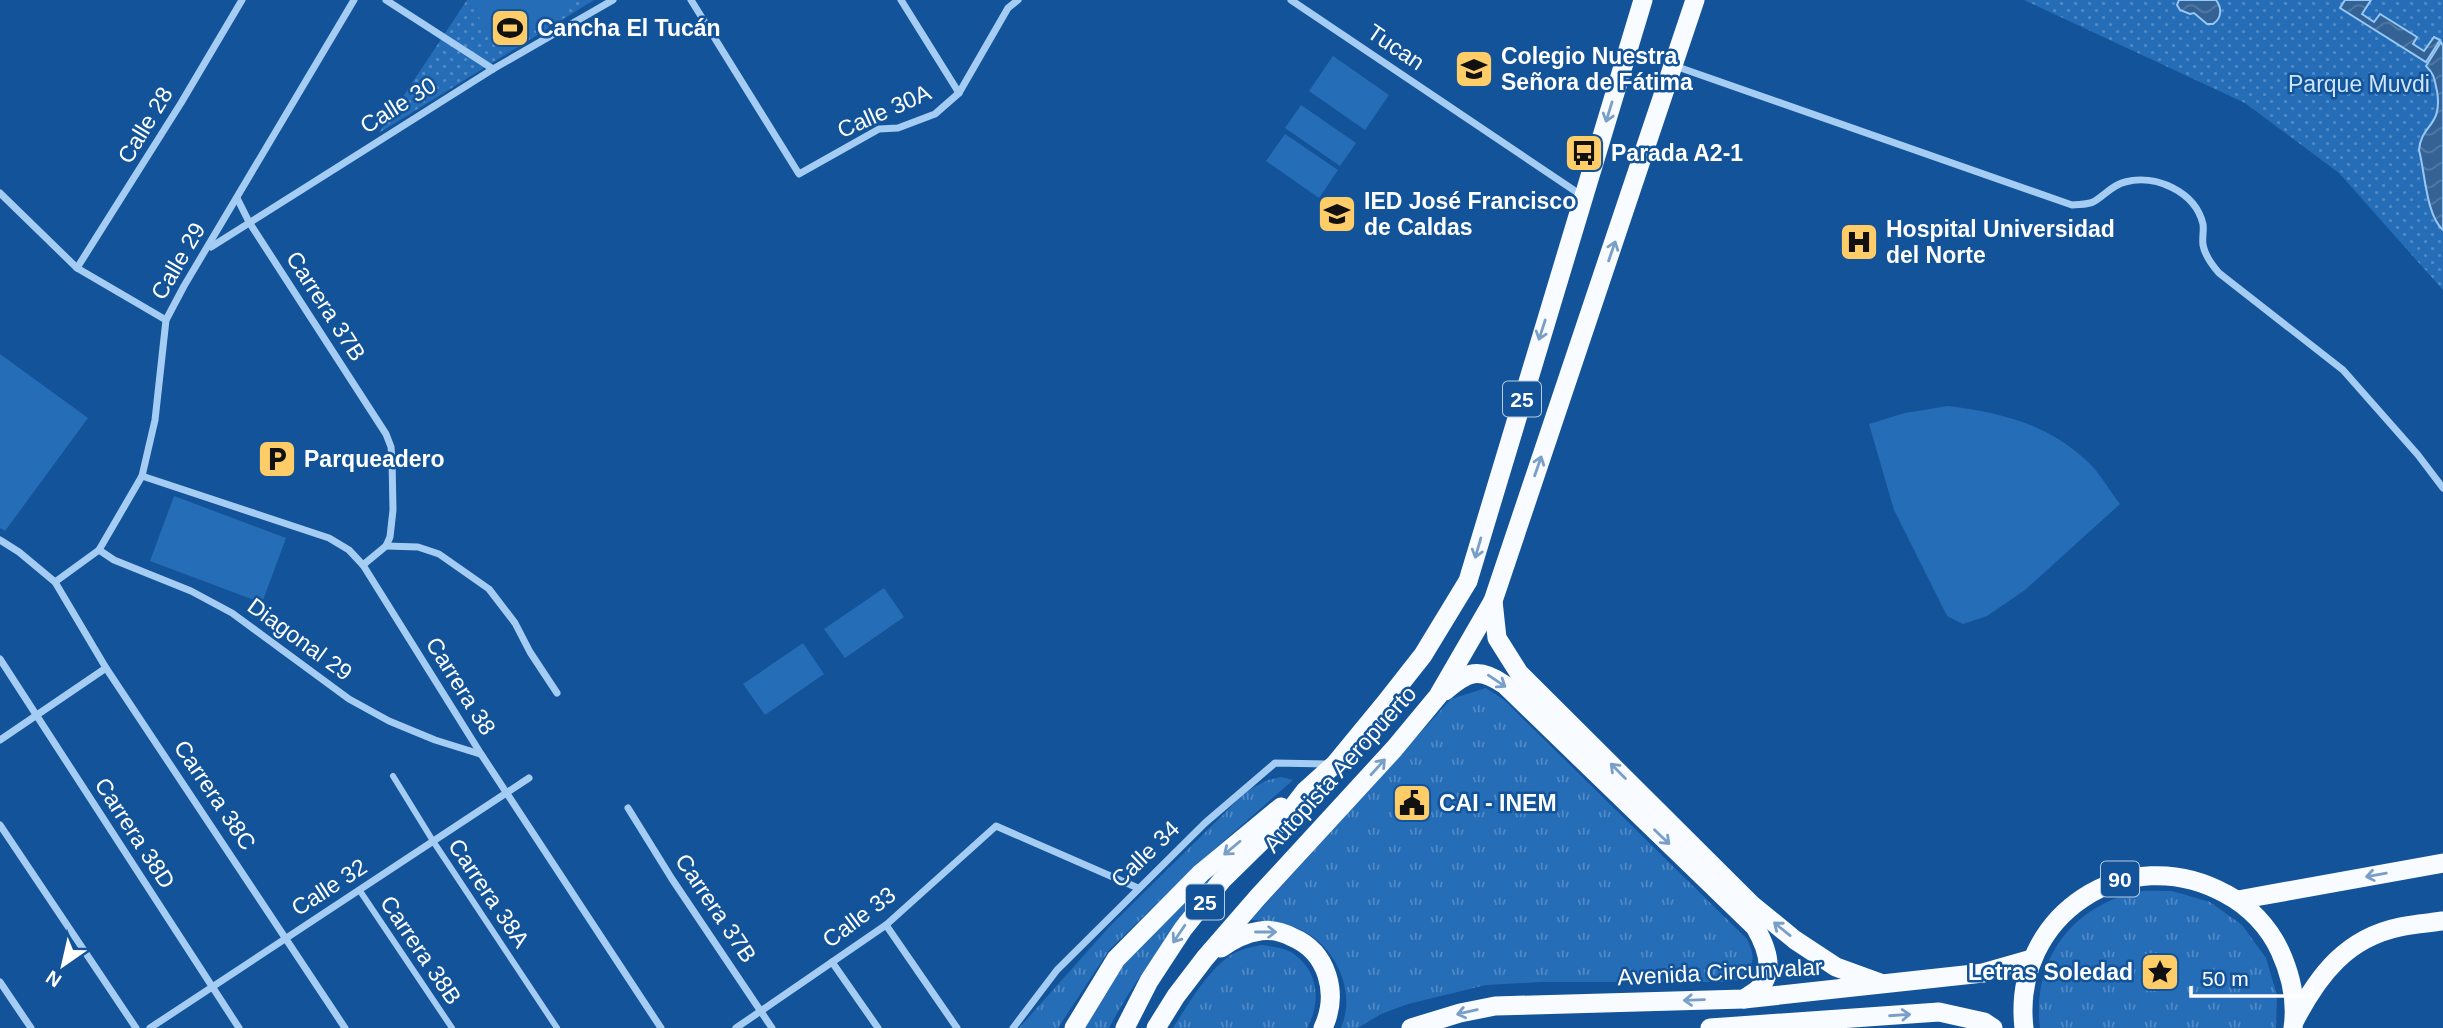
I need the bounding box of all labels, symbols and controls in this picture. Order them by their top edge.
sports icon: Cancha El Tucán [489,7,531,49]
place label: Cancha El Tucán [537,15,721,41]
street label: Tucan [1363,19,1429,75]
place label: Colegio Nuestra Señora de Fátima [1501,43,1693,95]
school or university icon: Colegio Nuestra Señora de Fátima [1453,48,1495,90]
park label: Parque Muvdi [2288,71,2430,97]
street label: Calle 30 [355,72,441,138]
street label: Calle 30A [833,79,935,143]
street label: Calle 28 [112,82,178,168]
one-way arrow [1601,101,1614,123]
bus stop icon: Parada A2-1 [1563,132,1605,174]
place label: Parada A2-1 [1611,140,1743,166]
place label: IED José Francisco de Caldas [1364,188,1576,240]
school or university icon: IED José Francisco de Caldas [1316,193,1358,235]
place label: Hospital Universidad del Norte [1886,216,2115,268]
street label: Calle 29 [146,218,210,304]
hospital icon: Hospital Universidad del Norte [1838,221,1880,263]
one-way arrow [1606,240,1619,262]
street label: Carrera 37B [281,246,371,366]
one-way arrow [1535,318,1548,340]
road number: 25 [1503,382,1541,416]
parking icon: Parqueadero [256,438,298,480]
place label: Parqueadero [304,446,445,472]
one-way arrow [1533,456,1546,478]
one-way arrow [1470,537,1483,559]
street label: Diagonal 29 [243,592,357,686]
street label: Carrera 38 [421,632,501,740]
one-way arrow [1487,674,1506,688]
street label: Autopista Aeropuerto [1258,680,1422,858]
street label: Carrera 38C [169,735,261,855]
one-way arrow [1370,759,1386,777]
one-way arrow [1610,763,1627,780]
street label: Carrera 38D [90,773,180,893]
public building icon: CAI - INEM [1391,782,1433,824]
place label: CAI - INEM [1439,790,1557,816]
street label: Calle 34 [1106,815,1185,893]
one-way arrow [1653,829,1670,846]
street label: Carrera 38A [443,834,535,953]
one-way arrow [1223,840,1241,856]
street label: Carrera 37B [670,849,762,967]
street label: Calle 32 [287,853,371,921]
road number: 90 [2101,862,2139,896]
one-way arrow [2365,869,2388,882]
street label: Calle 33 [817,881,901,953]
road number: 25 [1186,884,1224,920]
street label: Carrera 38B [375,891,467,1009]
one-way arrow [1773,921,1791,937]
one-way arrow [1172,924,1187,943]
one-way arrow [1254,925,1277,939]
north arrow [28,930,98,1000]
place icon: Letras Soledad [2139,951,2181,993]
street label: Avenida Circunvalar [1617,954,1824,990]
scale bar [2191,954,2312,998]
place label: Letras Soledad [1968,959,2133,985]
text: N [42,966,65,991]
text: 50 m [2202,967,2249,990]
one-way arrow [1683,994,1706,1007]
one-way arrow [1456,1006,1479,1019]
one-way arrow [1889,1008,1912,1021]

